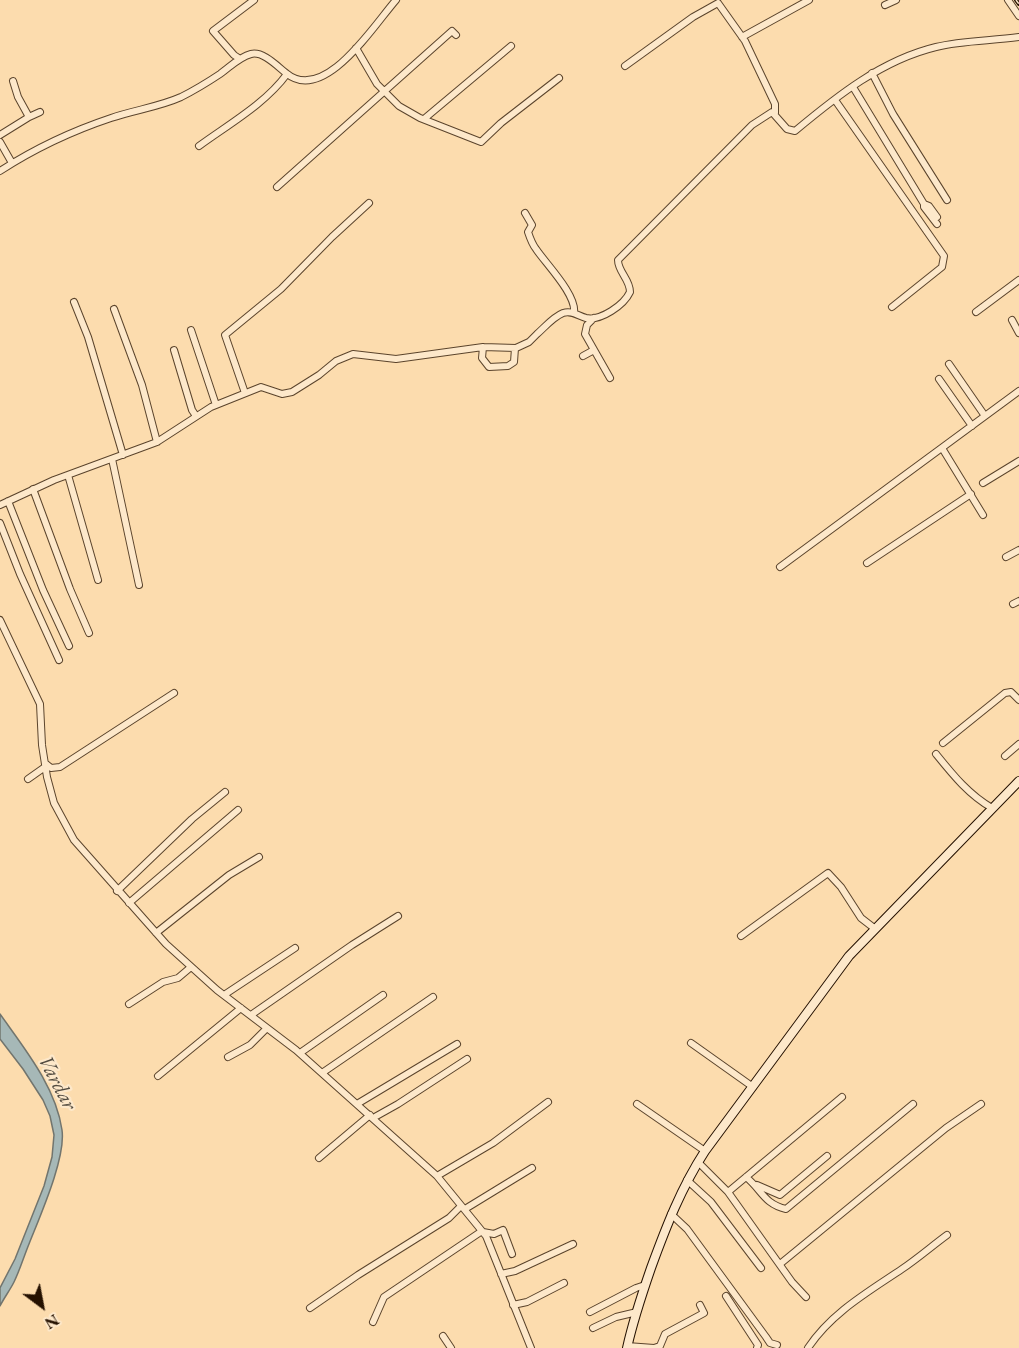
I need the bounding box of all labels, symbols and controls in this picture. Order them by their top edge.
water label: Vardar [32,1052,82,1114]
north arrow [12,1276,72,1336]
text: N [41,1309,63,1334]

